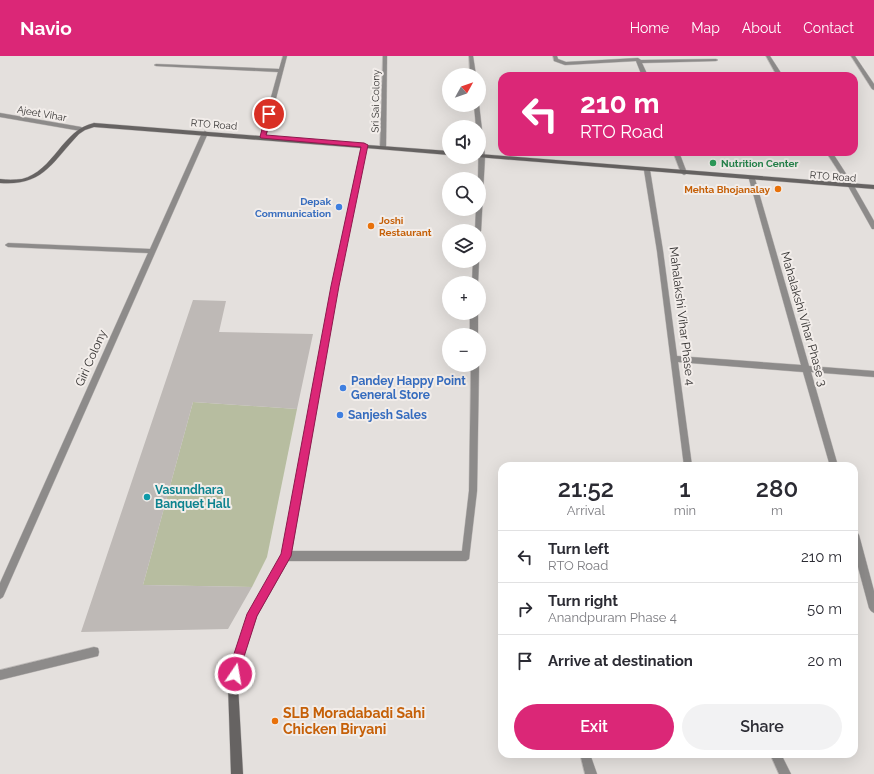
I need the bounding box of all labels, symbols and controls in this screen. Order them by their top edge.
text: Navio [20,17,72,39]
text: Home [630,20,669,36]
text: Map [691,20,720,36]
text: About [742,20,781,36]
text: Contact [803,20,854,36]
north arrow [442,68,486,112]
map controls [442,68,486,372]
street label: Sri Sai Colony [369,69,382,133]
text: 210 m [580,87,660,120]
icon: left [514,88,566,140]
pin [252,97,286,131]
icon: arrive [258,103,280,125]
street label: Ajeet Vihar [16,104,68,123]
street label: RTO Road [190,117,237,132]
button: sound [442,120,486,164]
text: RTO Road [580,121,663,142]
marker: Nutrition Center [708,158,718,168]
place label: Nutrition Center [721,158,799,169]
street label: RTO Road [809,169,856,184]
button: search [442,172,486,216]
place label: Mehta Bhojanalay [684,184,770,195]
marker: Mehta Bhojanalay [773,184,783,194]
place label: Depak Communication [255,196,331,219]
marker: Depak Communication [334,202,344,212]
place label: Joshi Restaurant [379,215,432,238]
marker: Joshi Restaurant [366,221,376,231]
button: layers [442,224,486,268]
street label: Mahalakshi Vihar Phase 4 [667,246,698,387]
street label: Mahalakshi Vihar Phase 3 [778,250,830,388]
button: + [442,276,486,320]
street label: Giri Colony [72,327,110,388]
button: − [442,328,486,372]
place label: Pandey Happy Point General Store [351,374,466,402]
marker: Pandey Happy Point General Store [338,383,348,393]
place label: Sanjesh Sales [348,408,427,422]
marker: Sanjesh Sales [335,410,345,420]
text: 21:52 [558,474,614,503]
text: 1 [679,474,691,503]
text: 280 [756,474,798,503]
place label: Vasundhara Banquet Hall [155,483,230,511]
marker: Vasundhara Banquet Hall [142,492,152,502]
text: Arrival [567,503,605,518]
text: min [674,503,696,518]
text: m [771,503,783,518]
text: Turn left [548,540,609,558]
icon: left [514,546,536,568]
text: 210 m [801,548,842,566]
text: RTO Road [548,558,608,573]
text: Turn right [548,592,618,610]
icon: right [514,598,536,620]
text: 50 m [807,600,842,618]
text: Anandpuram Phase 4 [548,610,677,625]
icon: arrive [514,650,536,672]
text: Arrive at destination [548,652,693,670]
text: 20 m [807,652,842,670]
position arrow [214,653,256,695]
button: Exit [514,704,674,750]
button: Share [682,704,842,750]
place label: SLB Moradabadi Sahi Chicken Biryani [283,705,425,737]
marker: SLB Moradabadi Sahi Chicken Biryani [270,716,280,726]

